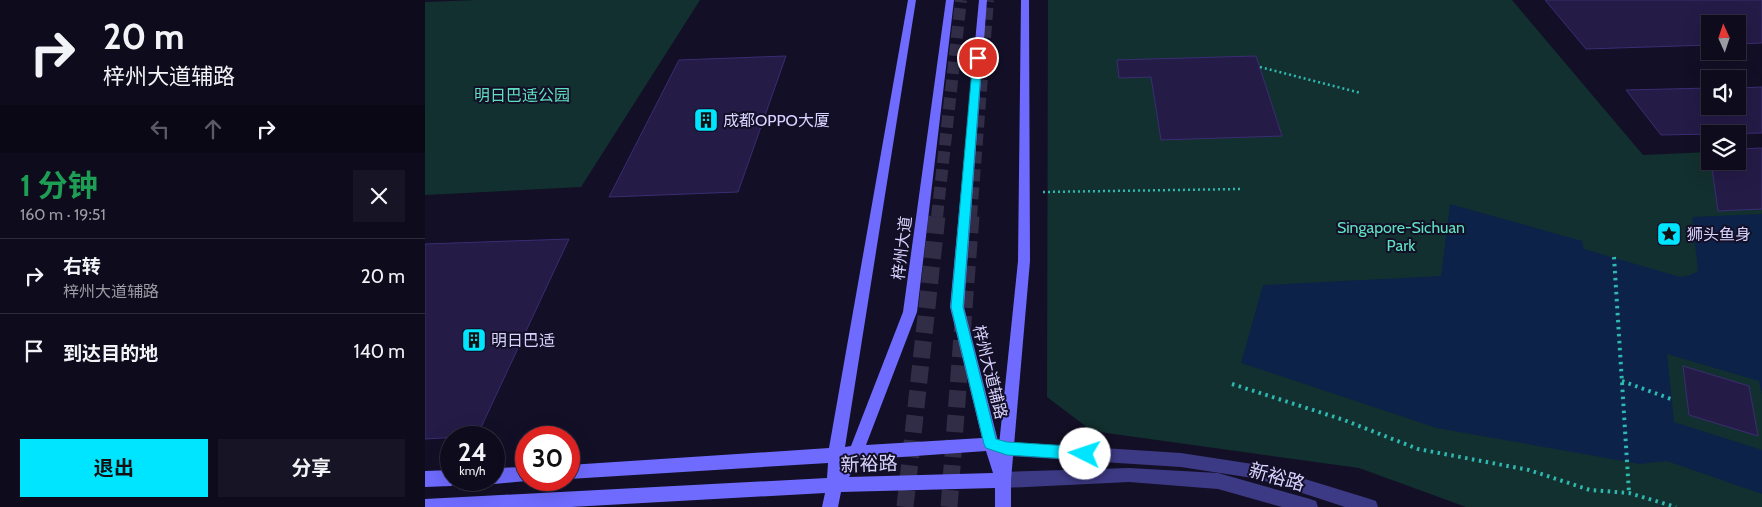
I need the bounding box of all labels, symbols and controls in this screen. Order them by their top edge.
text: 20 m [103,15,185,58]
north arrow [1701,15,1746,60]
map controls [1701,15,1746,170]
icon: right [20,20,85,85]
pin [957,37,999,79]
icon: arrive [964,44,992,72]
text: 梓州大道辅路 [103,63,235,90]
button: sound [1701,70,1746,115]
park label: 明日巴适公园 [474,86,570,105]
building icon: 成都OPPO大厦 [693,107,719,133]
place label: 成都OPPO大厦 [723,111,830,130]
icon: left [146,115,174,143]
icon: ahead [199,115,227,143]
icon: right [252,115,280,143]
button: layers [1701,125,1746,170]
text: 1 分钟 [20,167,98,204]
button: close [353,170,405,222]
text: 160 m · 19:51 [20,205,106,224]
street label: 梓州大道 [889,215,915,281]
park label: Singapore-Sichuan Park [1337,218,1465,255]
place icon: 狮头鱼身 [1656,221,1682,247]
place label: 狮头鱼身 [1687,225,1751,244]
text: 右转 [63,255,101,278]
icon: right [20,262,48,290]
text: 20 m [361,265,405,288]
text: 梓州大道辅路 [63,282,159,301]
street label: 梓州大道辅路 [969,323,1011,421]
building icon: 明日巴适 [461,327,487,353]
place label: 明日巴适 [491,331,555,350]
icon: arrive [20,337,48,365]
text: 140 m [354,340,405,363]
text: 到达目的地 [63,342,158,365]
speed limit sign: 30 [515,426,580,491]
position arrow [1058,427,1110,479]
text: 24 [458,437,487,467]
button: 退出 [20,439,208,497]
button: 分享 [218,439,405,497]
street label: 新裕路 [840,452,898,476]
street label: 新裕路 [1246,458,1308,496]
text: km/h [459,463,486,478]

